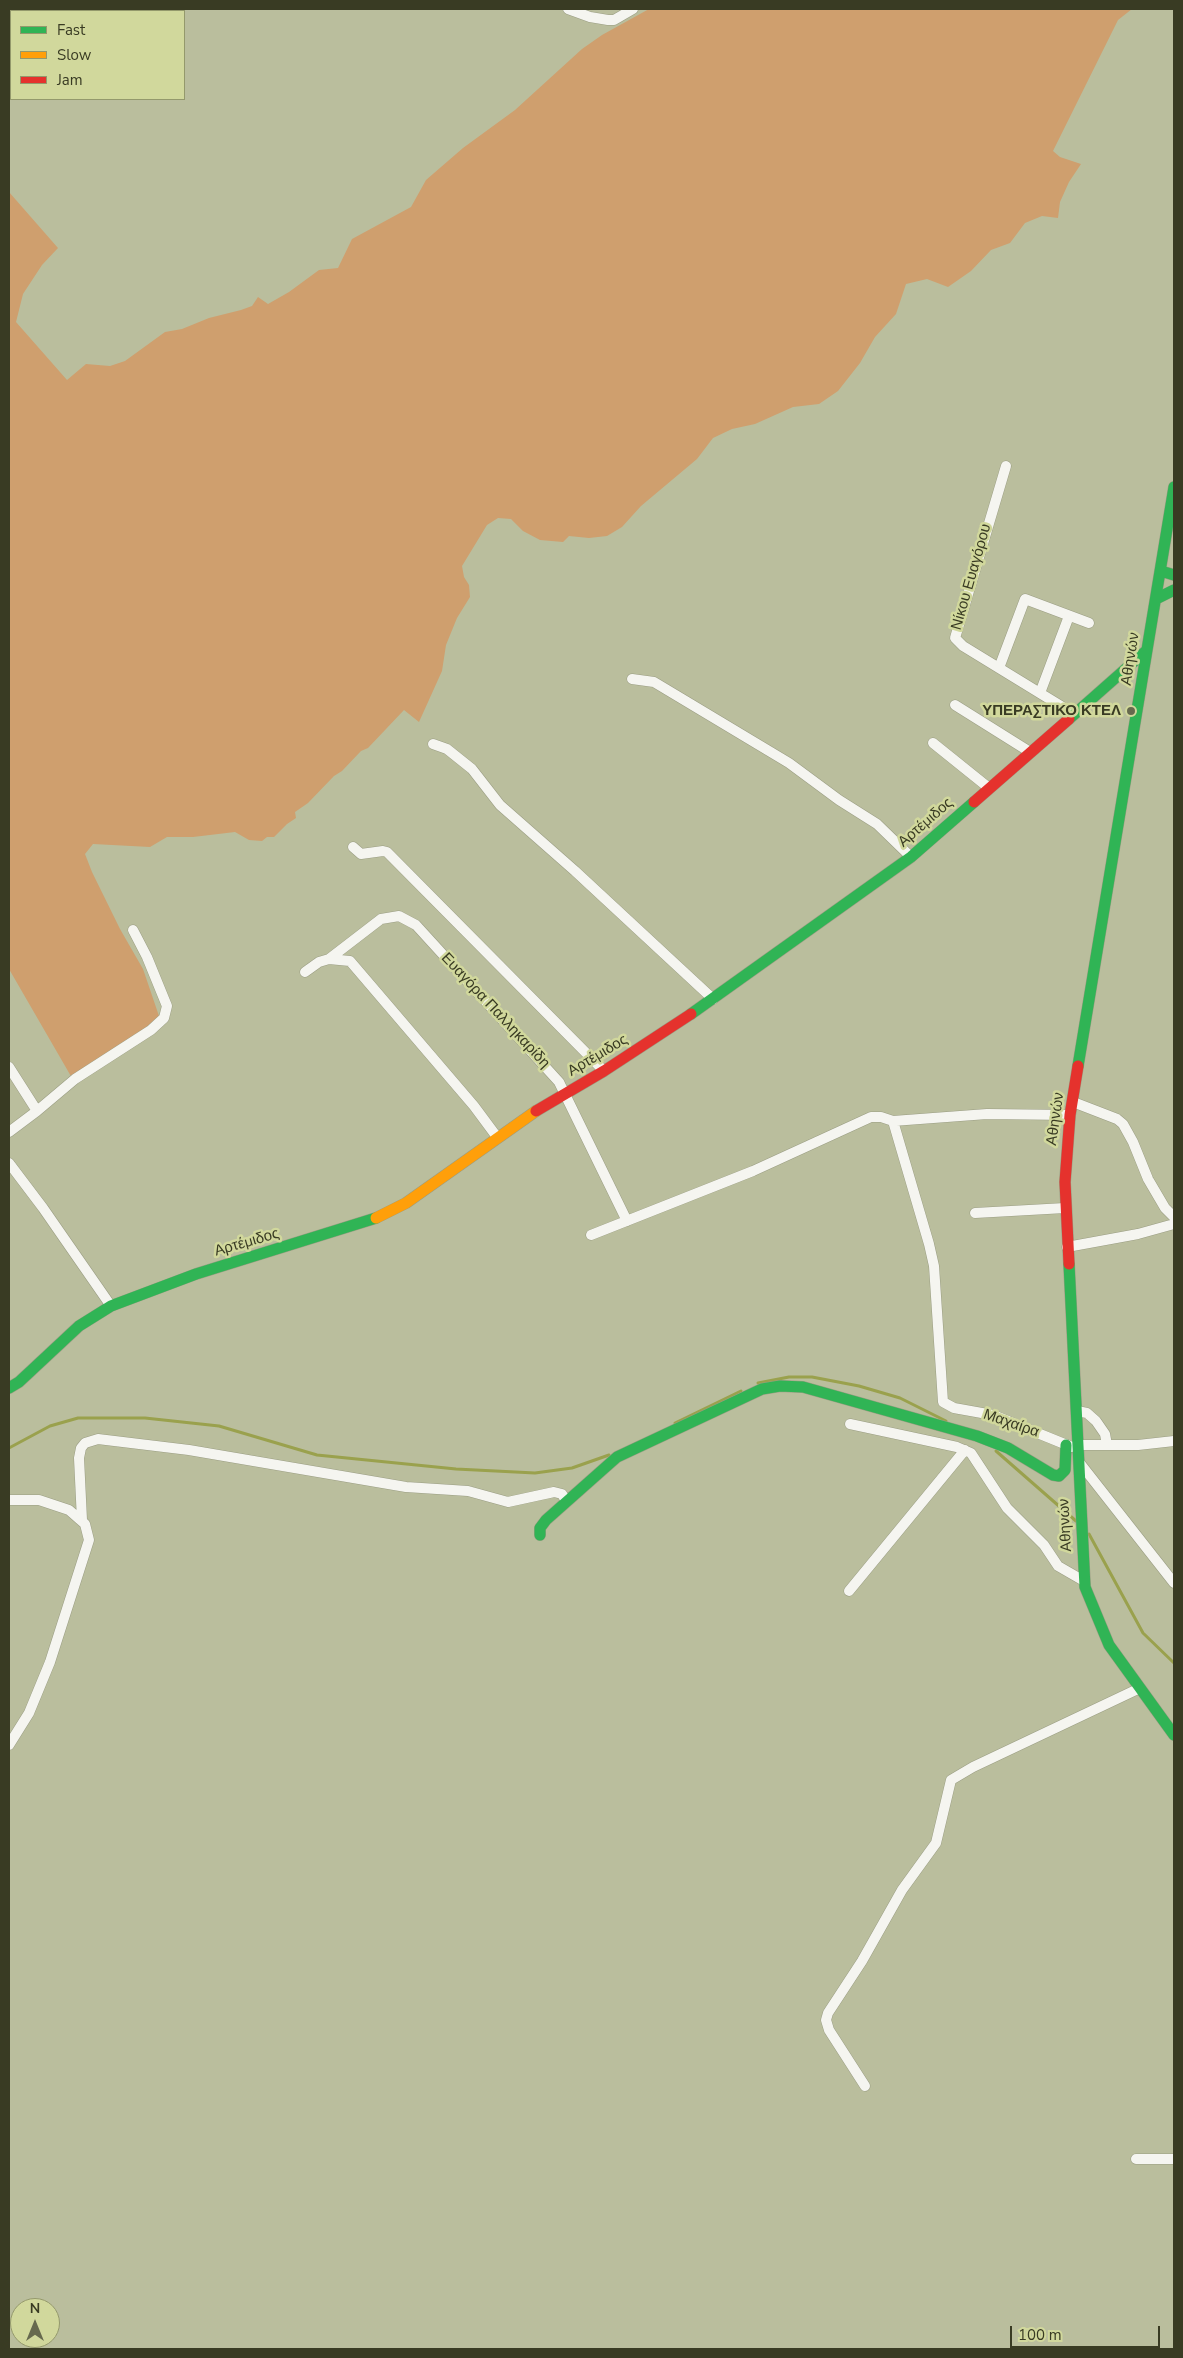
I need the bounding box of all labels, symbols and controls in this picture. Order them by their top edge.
legend [10,10,185,100]
text: Fast [57,20,85,40]
text: Slow [57,45,91,65]
text: Jam [57,70,83,90]
street label: Νίκου Ευαγόρου [948,522,996,632]
street label: Αθηνών [1118,631,1144,687]
place label: ΥΠΕΡΑΣΤΙΚΟ ΚΤΕΛ [982,702,1121,720]
marker: ΥΠΕΡΑΣΤΙΚΟ ΚΤΕΛ [1125,705,1137,717]
street label: Αρτέμιδος [895,794,957,852]
street label: Ευαγόρα Παλληκαρίδη [437,950,553,1072]
street label: Αρτέμιδος [565,1031,631,1081]
street label: Αθηνών [1043,1091,1069,1147]
street label: Αρτέμιδος [213,1225,281,1261]
street label: Μαχαίρα [981,1406,1041,1442]
street label: Αθηνών [1056,1498,1076,1552]
north arrow [10,2298,60,2348]
text: N [30,2299,40,2318]
scale bar [1013,2316,1163,2348]
text: 100 m [1018,2325,1062,2345]

